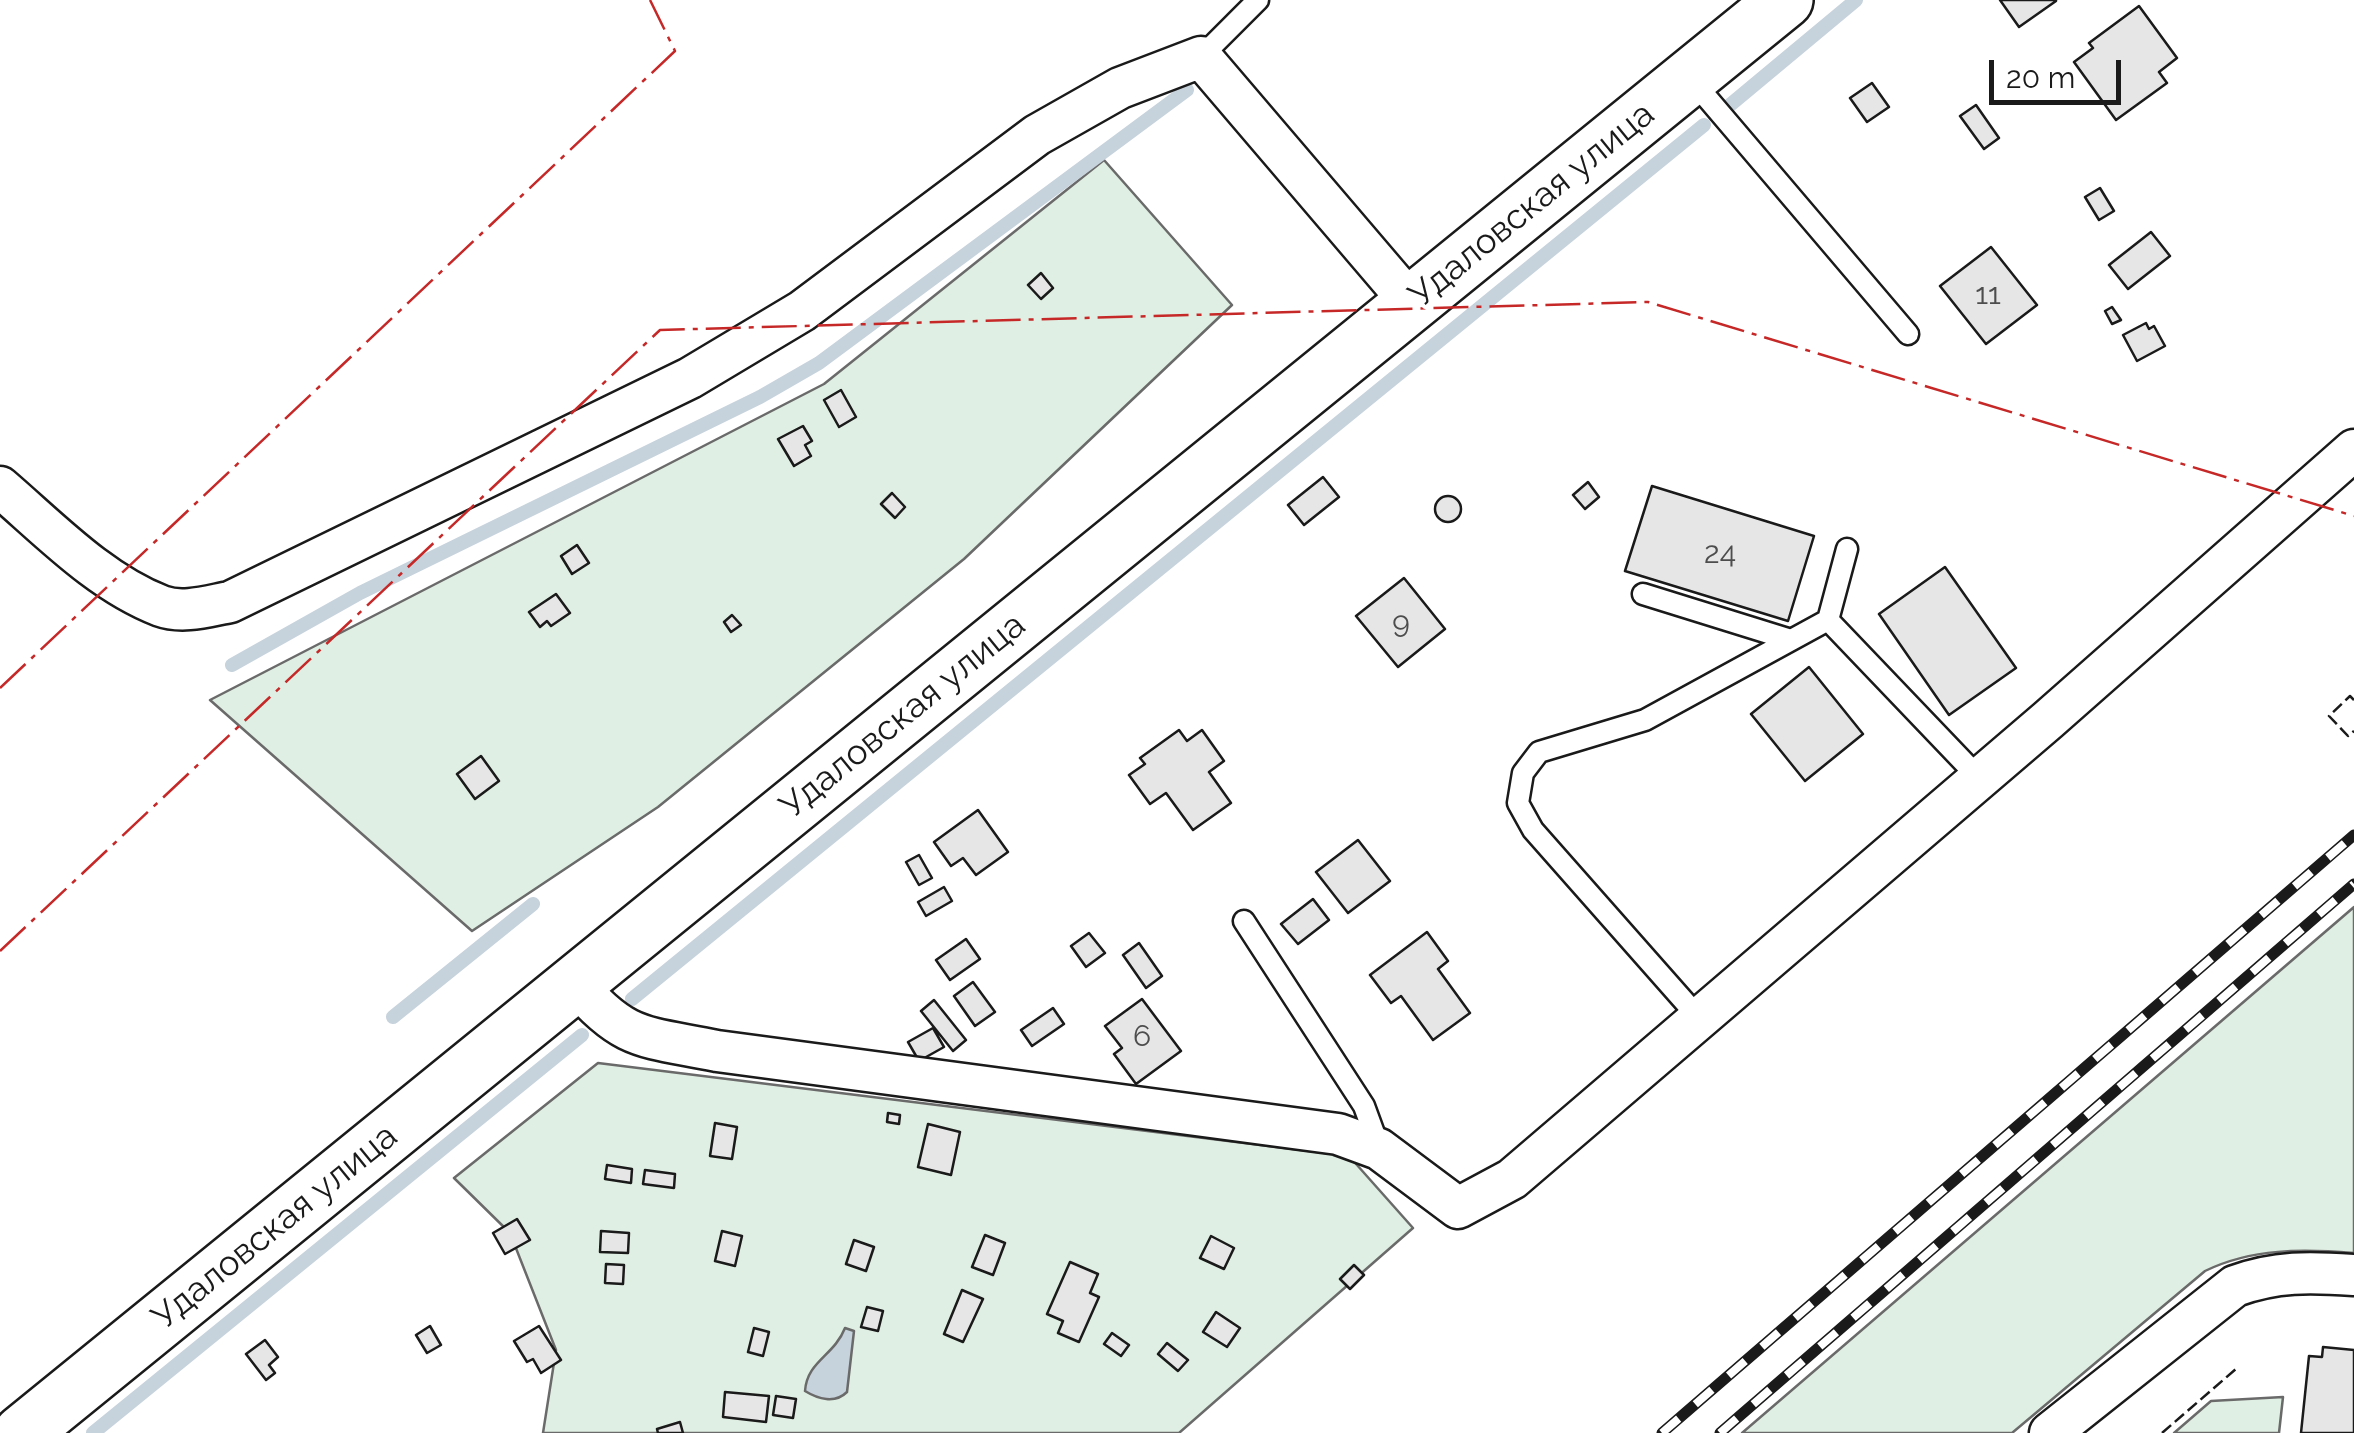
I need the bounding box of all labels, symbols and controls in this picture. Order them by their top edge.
scale bar [1994,40,2126,102]
text: 20 m [2006,60,2075,95]
street label: Удаловская улица [1401,93,1663,317]
house number: 11 [1975,277,2001,313]
house number: 24 [1704,536,1736,572]
street label: Удаловская улица [772,604,1034,828]
house number: 9 [1392,605,1410,641]
house number: 6 [1133,1019,1151,1055]
street label: Удаловская улица [144,1115,406,1339]

